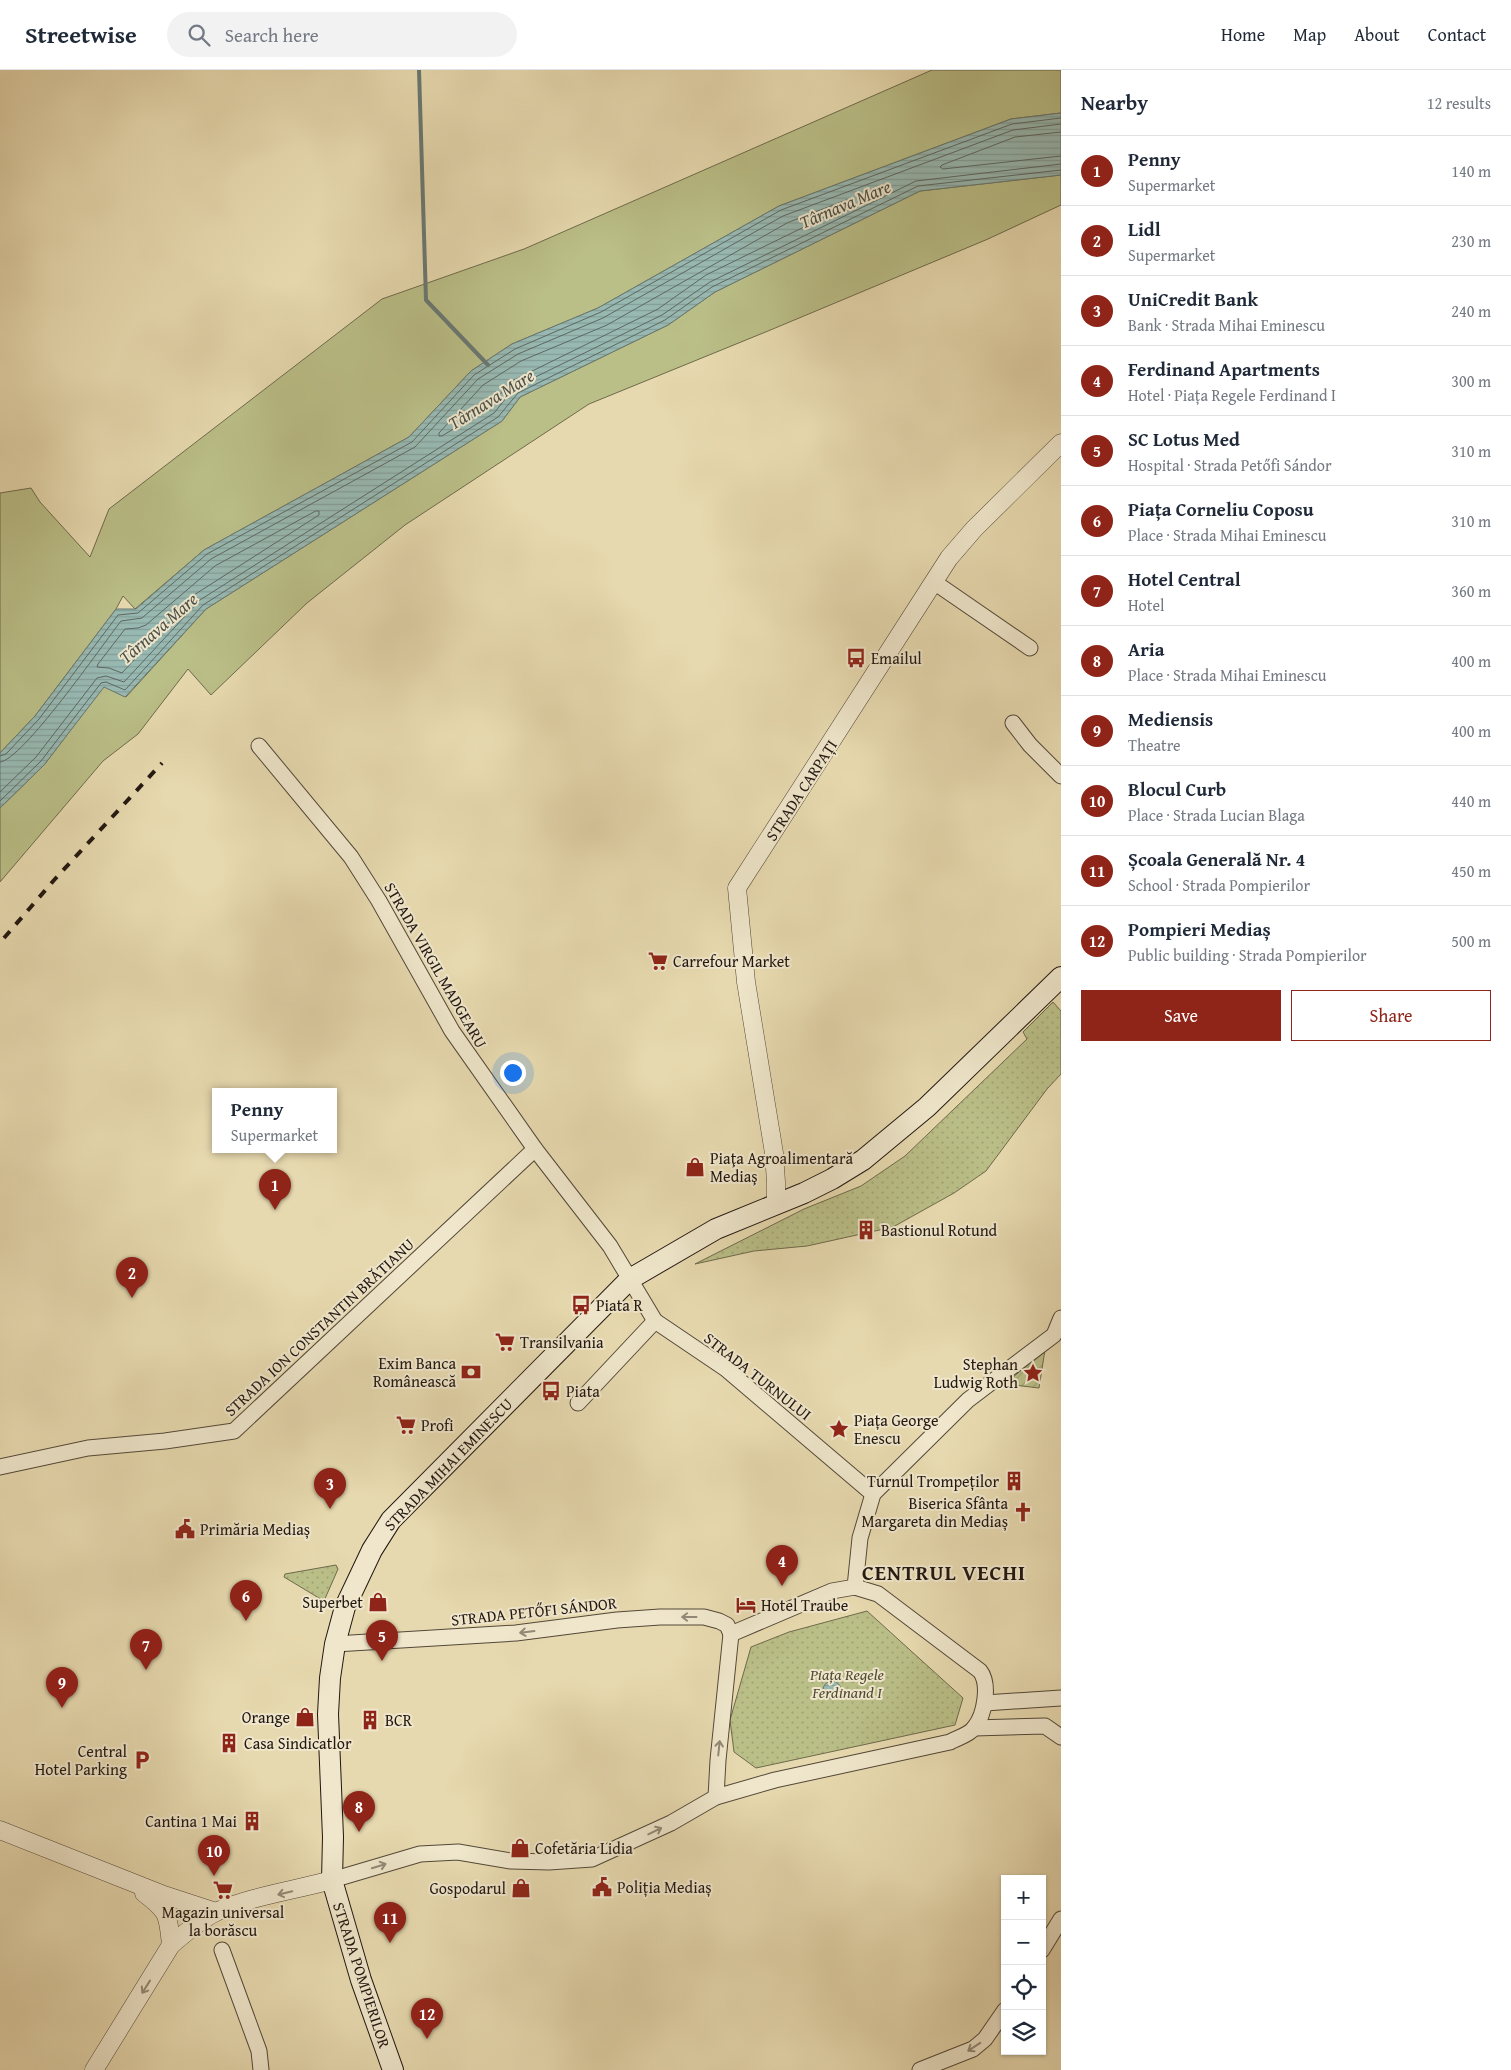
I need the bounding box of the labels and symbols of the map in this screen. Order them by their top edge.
water label: Târnava Mare [795,173,895,235]
water label: Târnava Mare [443,362,539,436]
water label: Târnava Mare [113,586,203,670]
place label: Emailul [871,646,922,670]
bus stop icon: Emailul [845,647,867,669]
street label: STRADA CARPAȚI [759,735,843,845]
street label: STRADA VIRGIL MADGEARU [379,878,494,1053]
place label: Carrefour Market [673,949,790,973]
supermarket icon: Carrefour Market [647,950,669,972]
your location [500,1060,526,1086]
place label: Piaţa Agroalimentară Mediaş [710,1146,853,1188]
shop icon: Piaţa Agroalimentară Mediaş [684,1156,706,1178]
pin: 1 [259,1169,291,1210]
place label: Bastionul Rotund [881,1218,998,1242]
building icon: Bastionul Rotund [855,1219,877,1241]
street label: STRADA ION CONSTANTIN BRĂTIANU [219,1232,420,1422]
pin: 2 [116,1257,148,1298]
place label: Piata R [596,1293,643,1317]
bus stop icon: Piata R [570,1294,592,1316]
street label: STRADA TURNULUI [699,1326,817,1426]
place label: Transilvania [520,1330,604,1354]
supermarket icon: Transilvania [494,1331,516,1353]
place label: Exim Banca Românească [373,1351,456,1393]
place label: Stephan Ludwig Roth [934,1352,1018,1394]
bank icon: Exim Banca Românească [460,1361,482,1383]
place icon: Stephan Ludwig Roth [1022,1362,1044,1384]
place label: Piata [566,1379,600,1403]
bus stop icon: Piata [540,1380,562,1402]
street label: STRADA MIHAI EMINESCU [378,1392,518,1536]
place label: Piața George Enescu [854,1408,939,1450]
place label: Profi [421,1413,454,1437]
supermarket icon: Profi [395,1414,417,1436]
place icon: Piața George Enescu [828,1418,850,1440]
pin: 3 [314,1468,346,1509]
place label: Turnul Trompeților [867,1469,999,1493]
building icon: Turnul Trompeților [1003,1470,1025,1492]
place label: Biserica Sfânta Margareta din Mediaș [862,1491,1008,1533]
church icon: Biserica Sfânta Margareta din Mediaș [1012,1501,1034,1523]
place label: Primăria Mediaș [200,1517,310,1541]
public building icon: Primăria Mediaș [174,1518,196,1540]
pin: 4 [766,1545,798,1586]
district label: CENTRUL VECHI [862,1557,1026,1588]
pin: 6 [230,1580,262,1621]
place label: Superbet [302,1590,363,1614]
street label: STRADA PETŐFI SÁNDOR [450,1590,619,1632]
shop icon: Superbet [367,1591,389,1613]
place label: Hotel Traube [761,1593,848,1617]
hotel icon: Hotel Traube [735,1594,757,1616]
one-way arrow [681,1612,698,1622]
pin: 5 [366,1620,398,1661]
one-way arrow [520,1627,536,1637]
pin: 7 [130,1629,162,1670]
park label: Piața Regele Ferdinand I [809,1662,885,1704]
pin: 9 [46,1667,78,1708]
place label: Orange [242,1705,290,1729]
shop icon: Orange [294,1706,316,1728]
place label: BCR [385,1708,413,1732]
building icon: BCR [359,1709,381,1731]
place label: Casa Sindicatlor [244,1731,352,1755]
building icon: Casa Sindicatlor [218,1732,240,1754]
place label: Central Hotel Parking [35,1739,128,1781]
one-way arrow [714,1740,724,1756]
parking icon: Central Hotel Parking [131,1749,153,1771]
pin: 8 [343,1791,375,1832]
place label: Cantina 1 Mai [145,1809,238,1833]
building icon: Cantina 1 Mai [241,1810,263,1832]
one-way arrow [648,1826,663,1836]
pin: 10 [198,1835,230,1876]
place label: Cofetăria Lidia [535,1836,633,1860]
shop icon: Cofetăria Lidia [509,1837,531,1859]
one-way arrow [371,1861,387,1871]
place label: Poliția Mediaș [617,1875,712,1899]
place label: Gospodarul [429,1876,507,1900]
public building icon: Poliția Mediaș [591,1876,613,1898]
shop icon: Gospodarul [510,1877,532,1899]
supermarket icon: Magazin universal la borăscu [212,1879,234,1901]
one-way arrow [278,1888,294,1898]
street label: STRADA POMPIERILOR [327,1899,397,2052]
place label: Magazin universal la borăscu [162,1900,285,1942]
pin: 11 [374,1902,406,1943]
one-way arrow [140,1979,150,1993]
pin: 12 [411,1998,443,2039]
one-way arrow [967,2042,981,2052]

